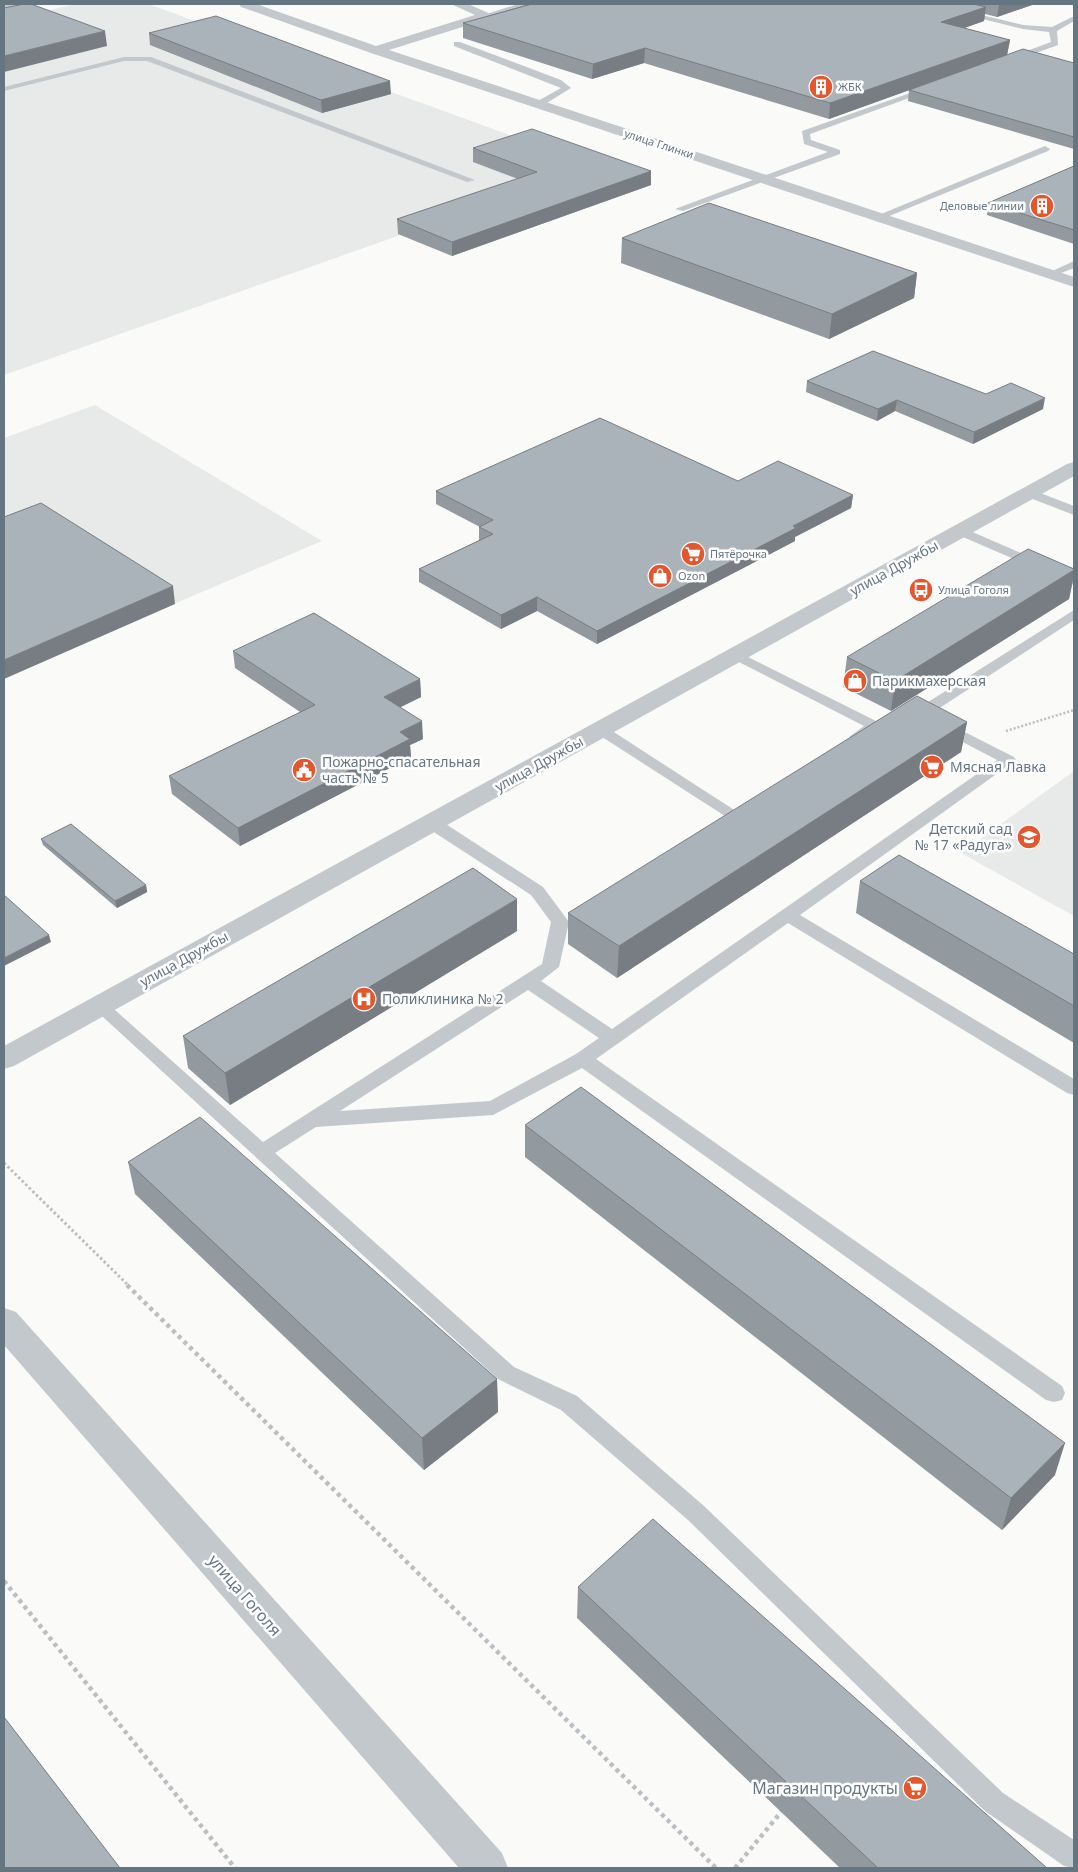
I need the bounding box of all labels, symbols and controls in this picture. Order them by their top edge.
building icon: ЖБК [808,74,834,100]
place label: ЖБК [838,79,862,94]
street label: улица Глинки [623,125,696,162]
building icon: Деловые линии [1029,193,1055,219]
place label: Деловые линии [940,198,1024,213]
street label: улица Дружбы [846,535,941,600]
supermarket icon: Пятёрочка [680,541,706,567]
place label: Пятёрочка [710,546,767,561]
shop icon: Ozon [647,563,673,589]
place label: Ozon [678,568,705,583]
bus stop icon: Улица Гоголя [908,577,934,603]
place label: Улица Гоголя [938,582,1009,597]
shop icon: Парикмахерская [842,668,868,694]
place label: Парикмахерская [872,671,986,690]
street label: улица Дружбы [491,731,586,796]
place label: Пожарно-спасательная часть № 5 [322,752,480,787]
supermarket icon: Мясная Лавка [919,754,945,780]
public building icon: Пожарно-спасательная часть № 5 [291,757,317,783]
place label: Мясная Лавка [950,757,1046,776]
place label: Детский сад № 17 «Радуга» [915,819,1012,854]
school or university icon: Детский сад № 17 «Радуга» [1016,824,1042,850]
street label: улица Дружбы [136,926,231,991]
hospital icon: Поликлиника № 2 [351,986,377,1012]
place label: Поликлиника № 2 [382,989,504,1008]
street label: улица Гоголя [203,1549,287,1641]
supermarket icon: Магазин продукты [902,1775,928,1801]
place label: Магазин продукты [752,1777,898,1799]

